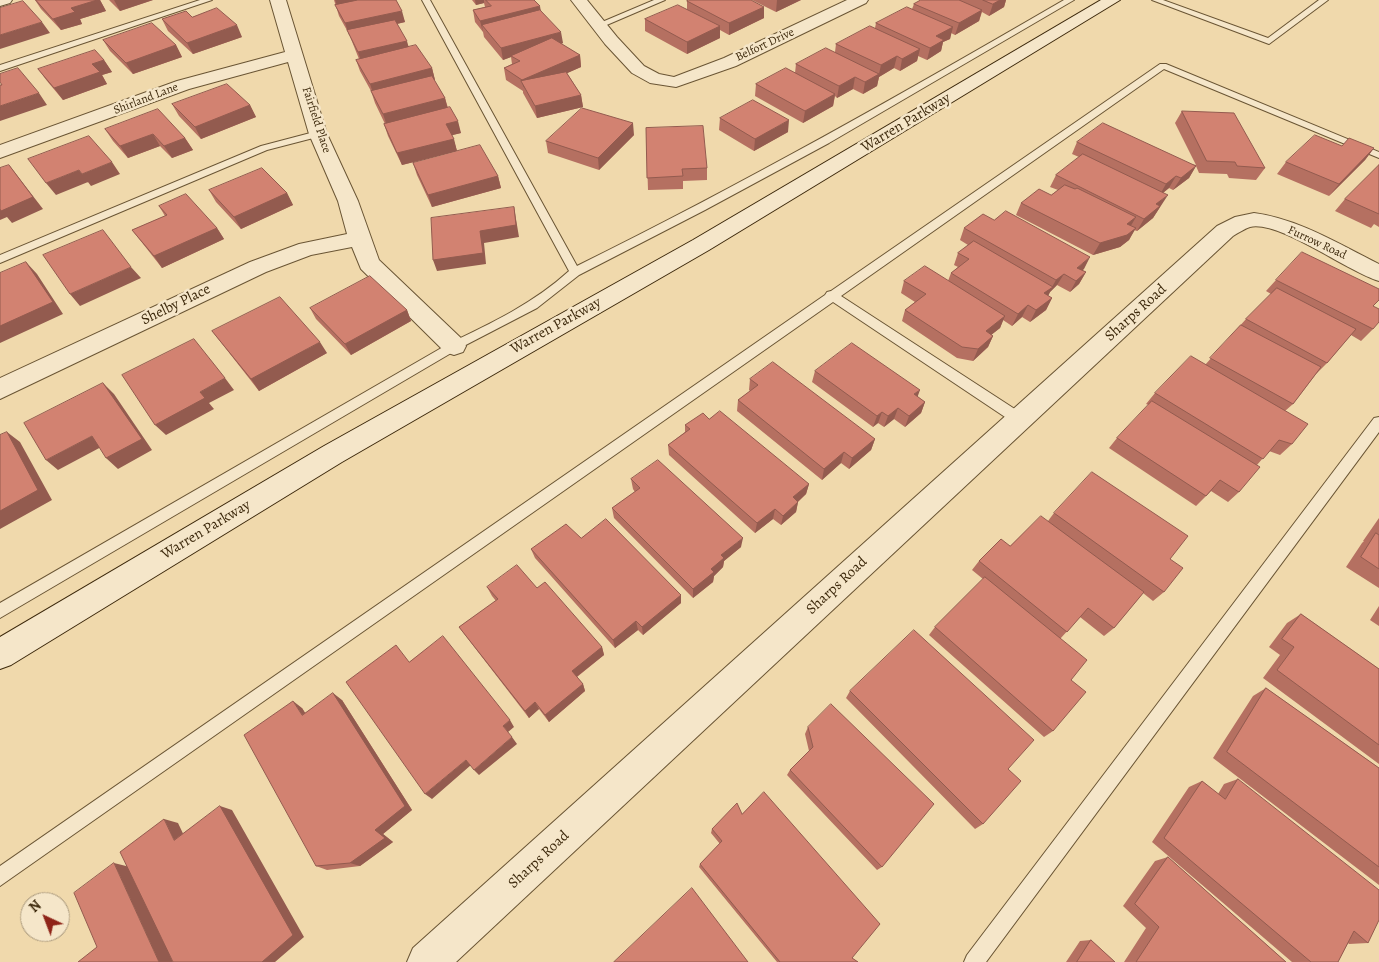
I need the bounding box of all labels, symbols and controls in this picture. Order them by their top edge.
street label: Belfort Drive [733,25,797,65]
street label: Shirland Lane [112,80,180,118]
street label: Fairfield Place [299,85,333,155]
street label: Warren Parkway [858,89,954,157]
street label: Furrow Road [1285,223,1349,263]
street label: Shelby Place [138,280,214,330]
street label: Sharps Road [1101,281,1171,345]
street label: Warren Parkway [508,294,604,358]
street label: Warren Parkway [158,496,254,564]
street label: Sharps Road [803,553,871,619]
street label: Sharps Road [505,827,573,893]
north arrow [20,892,70,942]
text: N [25,896,45,917]

